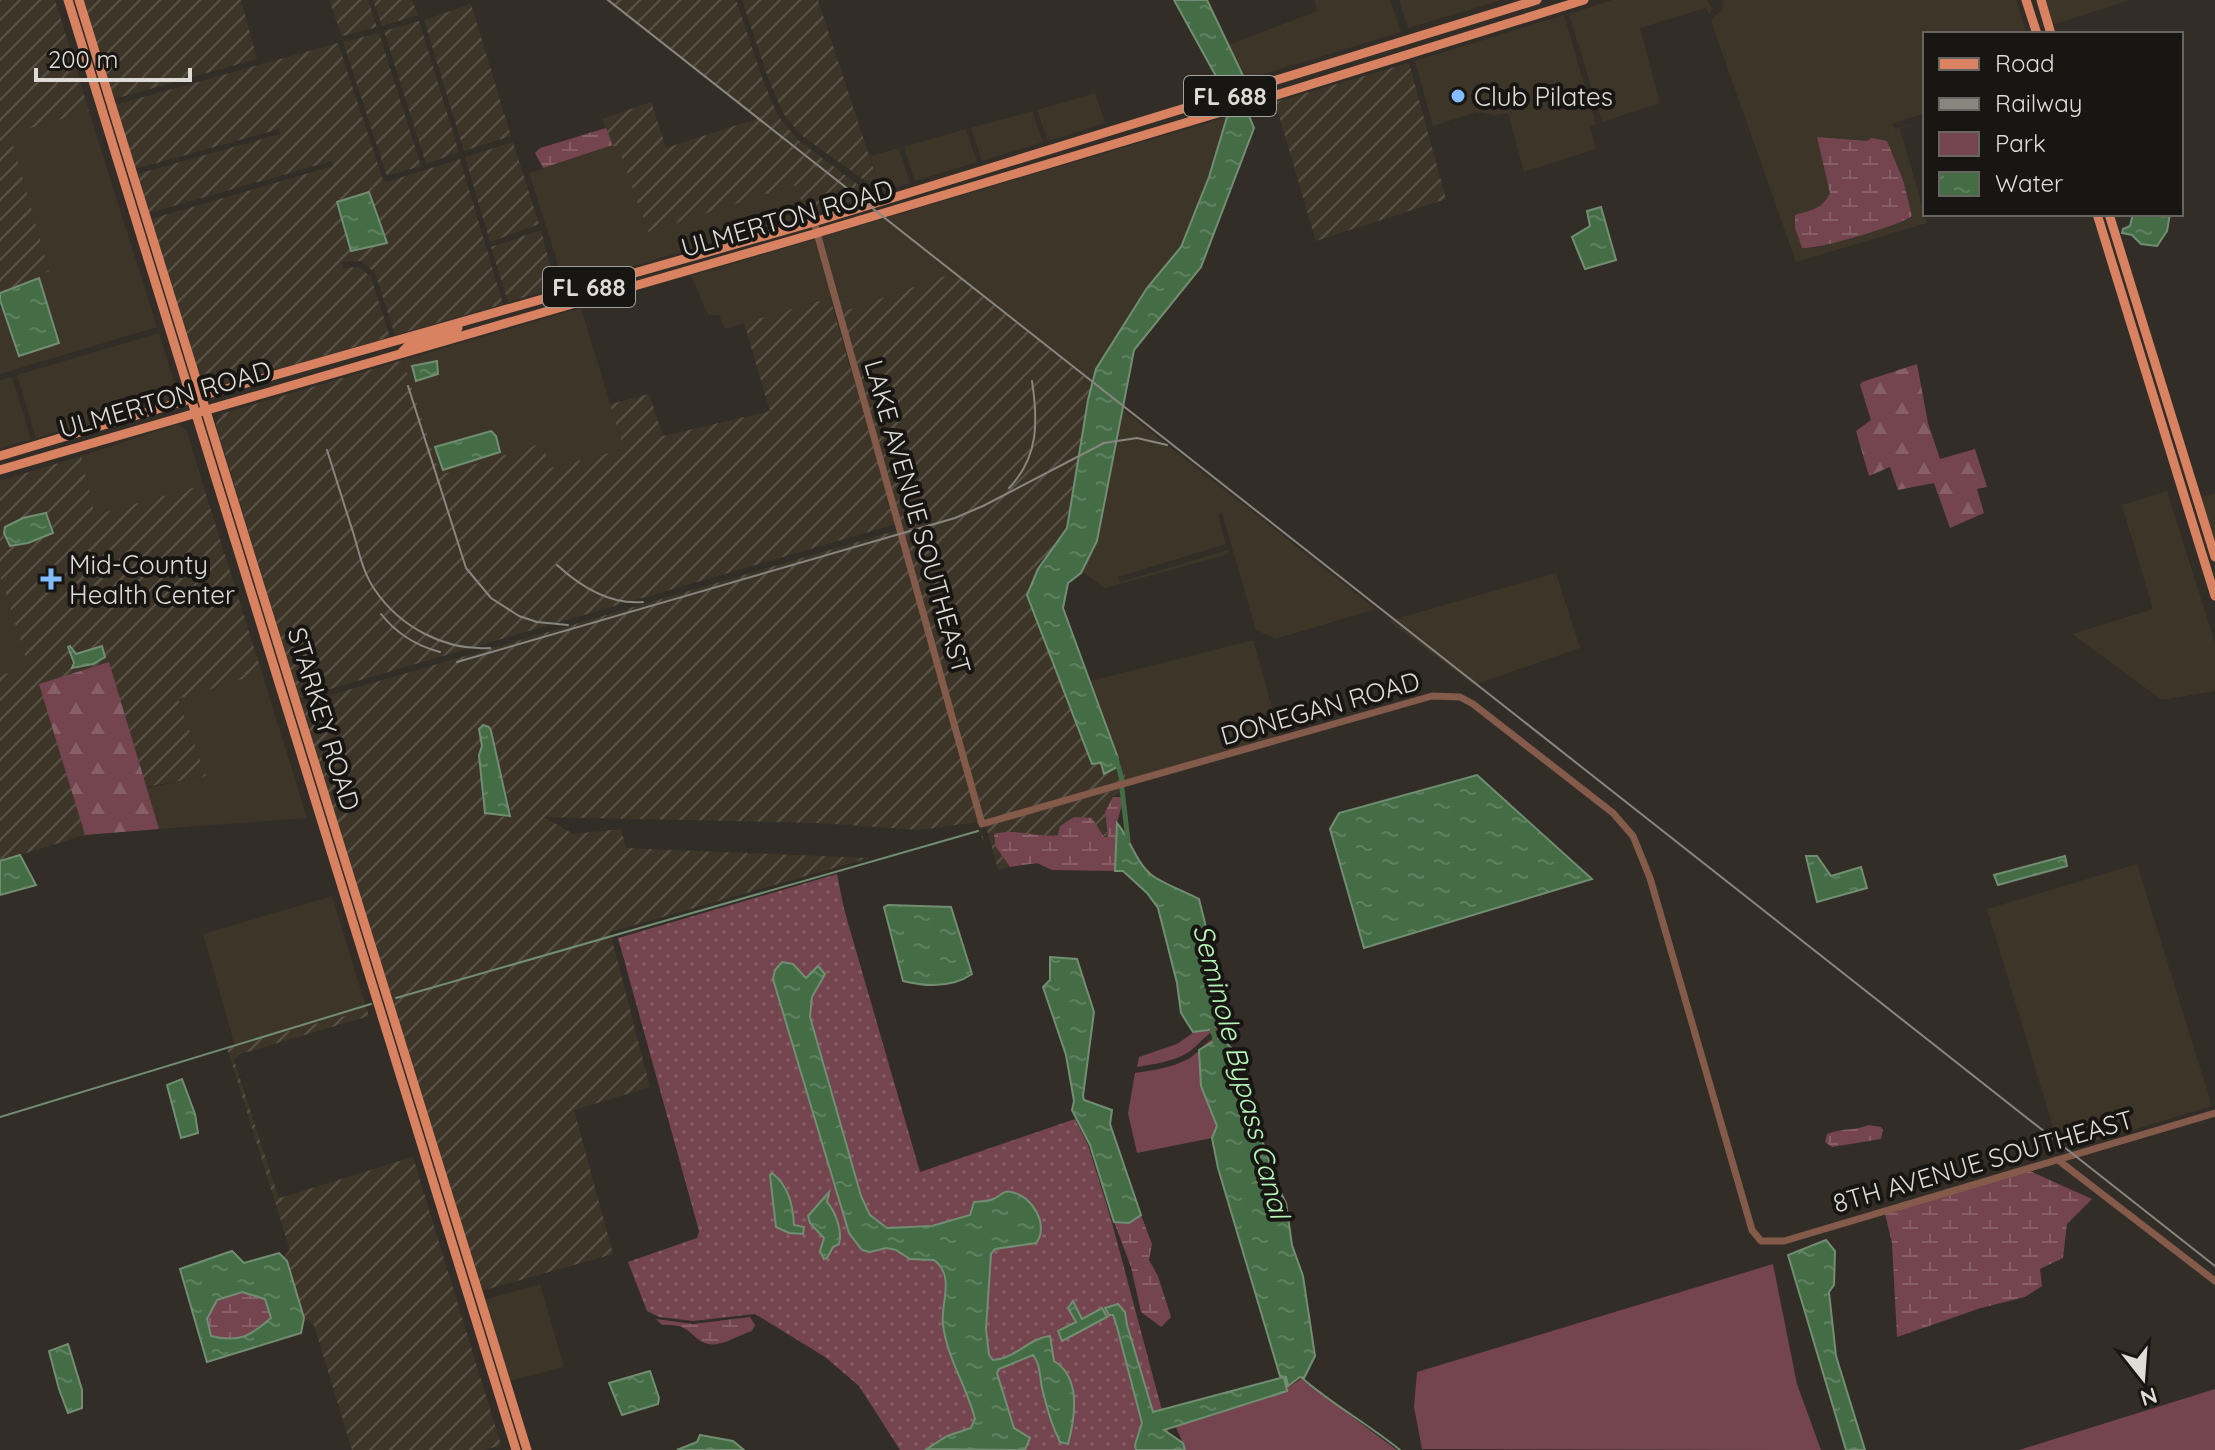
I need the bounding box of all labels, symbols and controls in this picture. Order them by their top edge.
scale bar [36,32,190,82]
legend [1923,32,2183,216]
text: 200 m [48,44,118,74]
text: Road [1995,48,2055,78]
road number: FL 688 [1184,76,1276,116]
place label: Club Pilates [1474,80,1613,113]
marker: Club Pilates [1449,87,1467,105]
text: Railway [1995,88,2082,118]
text: Park [1995,128,2046,158]
text: Water [1995,168,2063,198]
street label: ULMERTON ROAD [677,172,897,264]
road number: FL 688 [543,267,635,307]
street label: ULMERTON ROAD [55,353,275,445]
street label: LAKE AVENUE SOUTHEAST [857,356,979,678]
place label: Mid-County Health Center [69,548,235,611]
marker: Mid-County Health Center [40,568,62,590]
street label: STARKEY ROAD [280,623,368,815]
street label: DONEGAN ROAD [1217,664,1423,752]
water label: Seminole Bypass Canal [1186,920,1299,1225]
street label: 8TH AVENUE SOUTHEAST [1829,1102,2137,1220]
north arrow [2103,1338,2183,1418]
text: N [2137,1381,2161,1413]

